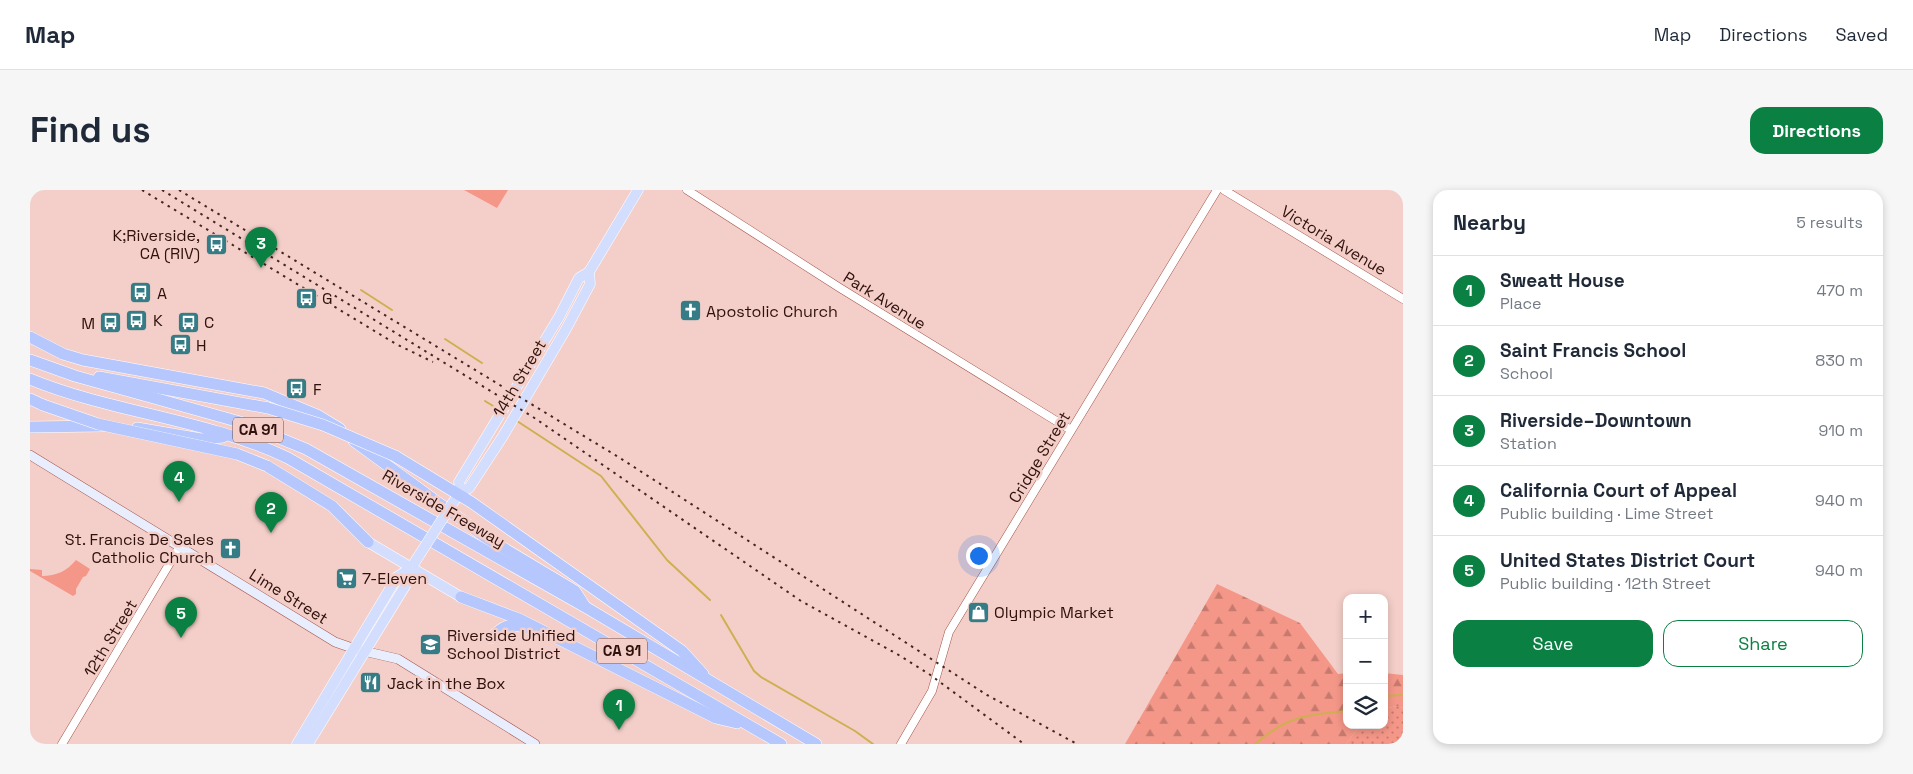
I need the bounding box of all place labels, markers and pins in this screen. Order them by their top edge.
place label: K;Riverside, CA (RIV) [113,225,200,264]
pin: 3 [245,227,277,268]
bus stop icon: K;Riverside, CA (RIV) [204,232,228,256]
bus stop icon: A [129,281,153,305]
place label: A [157,283,167,304]
bus stop icon: G [294,286,318,310]
place label: G [322,288,333,309]
church icon: Apostolic Church [678,299,702,323]
place label: Apostolic Church [706,301,838,322]
bus stop icon: K [125,308,149,332]
place label: K [153,310,163,331]
bus stop icon: C [176,310,200,334]
bus stop icon: M [99,311,123,335]
place label: C [204,312,214,333]
place label: M [81,313,95,334]
bus stop icon: H [168,333,192,357]
place label: H [196,335,207,356]
bus stop icon: F [285,377,309,401]
place label: F [313,379,322,400]
pin: 4 [163,461,195,502]
pin: 2 [255,492,287,533]
place label: St. Francis De Sales Catholic Church [65,529,214,568]
church icon: St. Francis De Sales Catholic Church [218,536,242,560]
supermarket icon: 7-Eleven [334,566,358,590]
place label: 7-Eleven [362,568,427,589]
pin: 5 [165,597,197,638]
shop icon: Olympic Market [966,600,990,624]
place label: Olympic Market [994,602,1114,623]
place label: Riverside Unified School District [447,625,576,664]
school or university icon: Riverside Unified School District [419,632,443,656]
restaurant icon: Jack in the Box [359,671,383,695]
place label: Jack in the Box [387,673,505,694]
pin: 1 [603,689,635,730]

